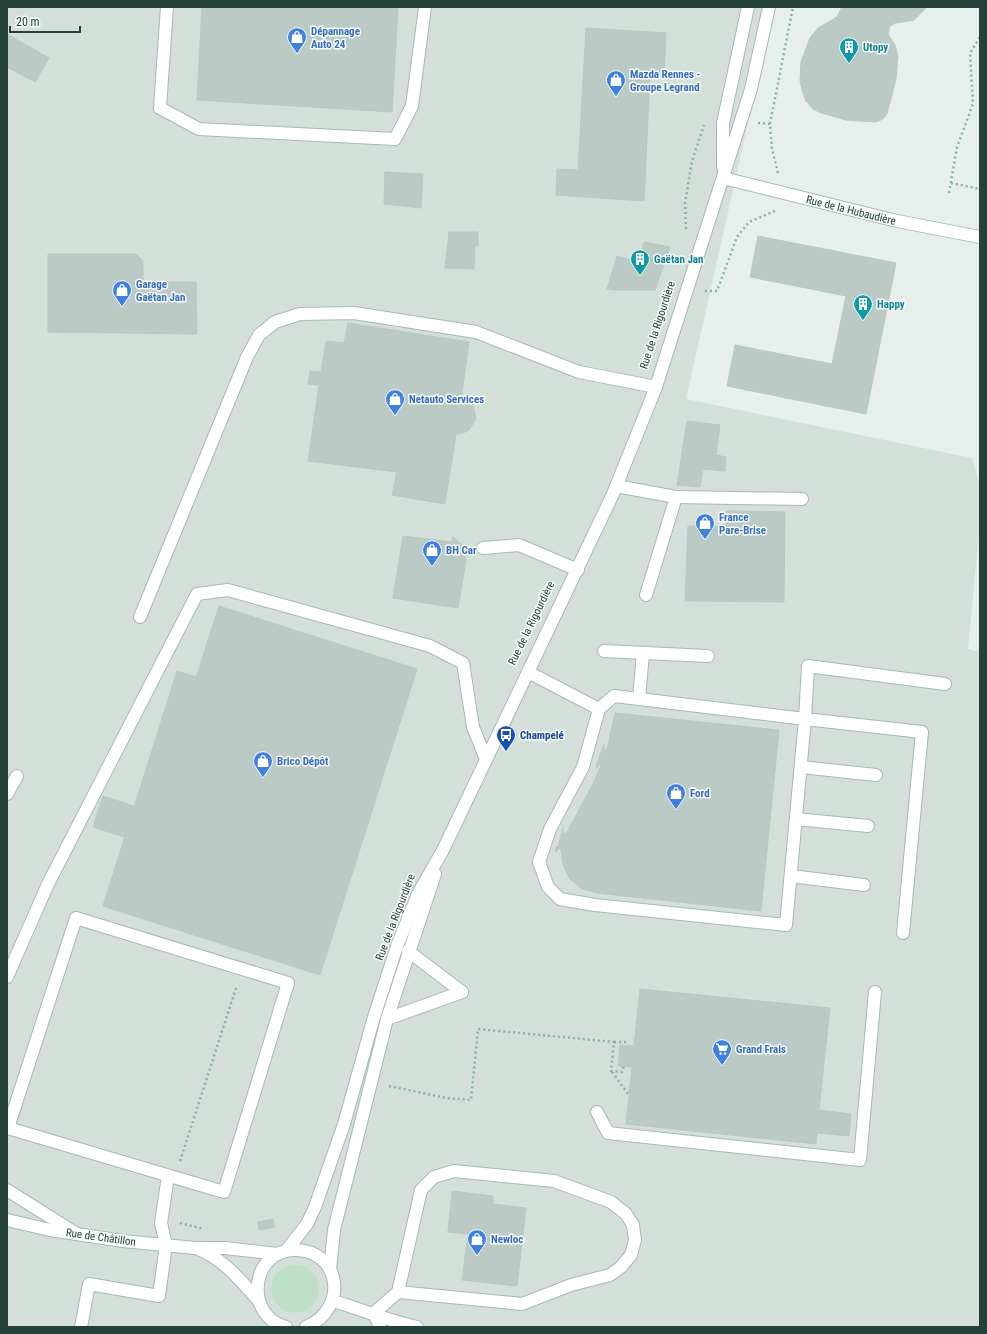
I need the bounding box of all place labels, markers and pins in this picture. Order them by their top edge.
place label: Dépannage Auto 24 [311,25,360,51]
shop icon: Dépannage Auto 24 [286,26,308,54]
building icon: Utopy [838,36,860,64]
place label: Utopy [863,41,888,54]
place label: Mazda Rennes - Groupe Legrand [630,68,701,94]
shop icon: Mazda Rennes - Groupe Legrand [605,69,627,97]
building icon: Gaëtan Jan [629,248,651,276]
place label: Gaëtan Jan [654,253,703,266]
place label: Garage Gaëtan Jan [136,278,185,304]
shop icon: Garage Gaëtan Jan [111,279,133,307]
building icon: Happy [852,293,874,321]
place label: Happy [877,298,905,311]
shop icon: Netauto Services [384,388,406,416]
place label: Netauto Services [409,393,484,406]
place label: France Pare-Brise [719,511,766,537]
shop icon: France Pare-Brise [694,512,716,540]
shop icon: BH Car [421,539,443,567]
place label: BH Car [446,544,477,557]
bus stop icon: Champelé [495,724,517,752]
place label: Champelé [520,729,564,742]
shop icon: Brico Dépôt [252,750,274,778]
place label: Brico Dépôt [277,755,329,768]
shop icon: Ford [665,782,687,810]
place label: Ford [690,787,710,800]
supermarket icon: Grand Frais [711,1038,733,1066]
place label: Grand Frais [736,1043,786,1056]
shop icon: Newloc [466,1228,488,1256]
place label: Newloc [491,1233,523,1246]

